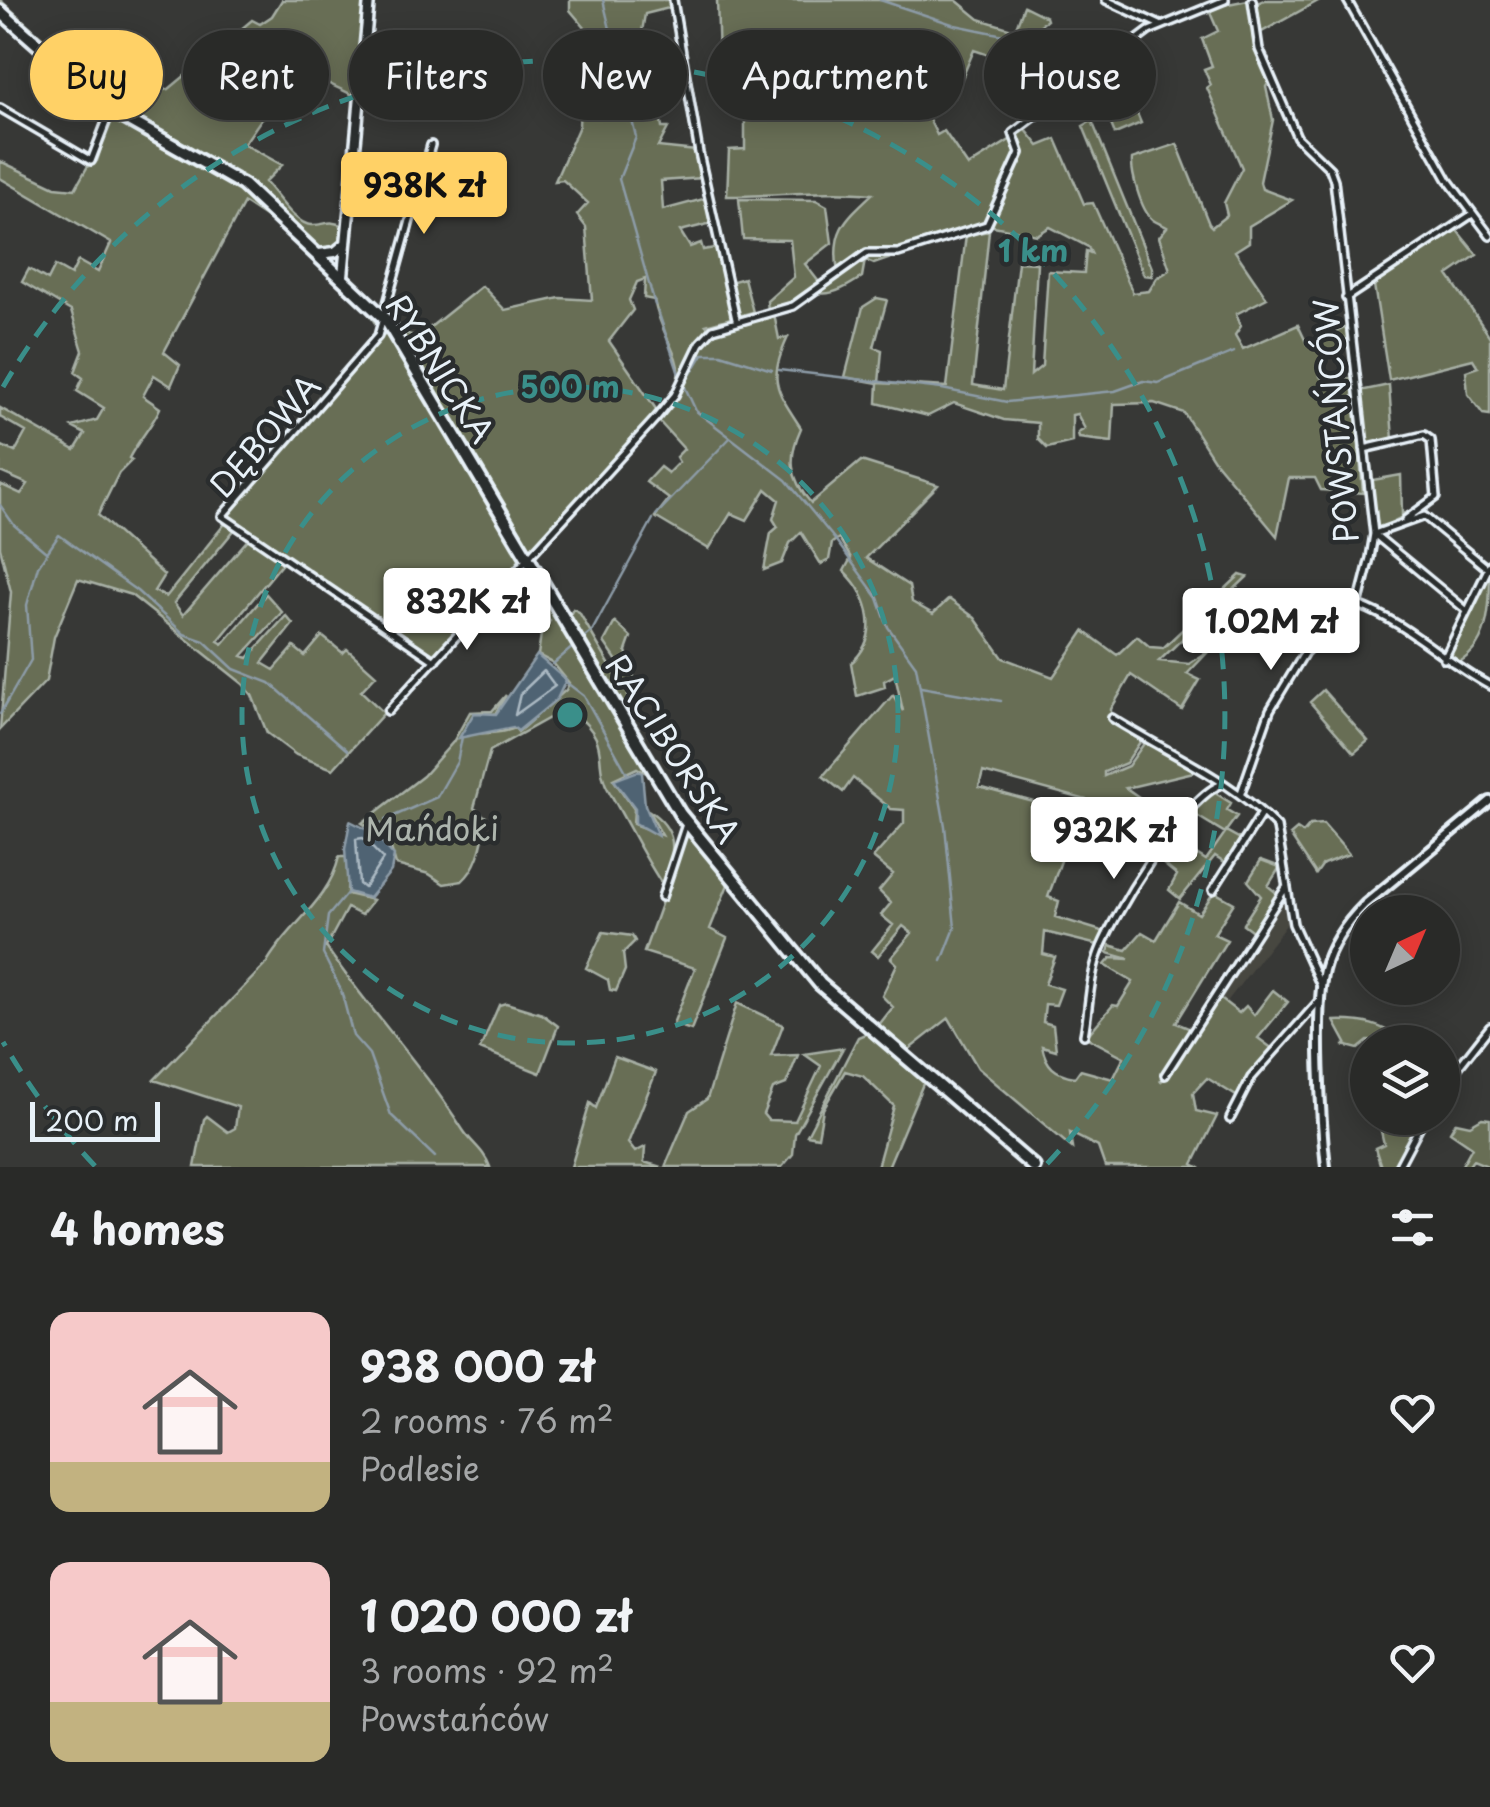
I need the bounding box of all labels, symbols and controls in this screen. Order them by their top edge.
chip: Buy [30,30,163,120]
chip: Rent [183,30,329,120]
chip: Filters [349,30,523,120]
chip: New [543,30,687,120]
chip: Apartment [707,30,964,120]
chip: House [984,30,1156,120]
pin: 938K zł [332,152,516,237]
text: 938K zł [363,160,485,208]
text: 1 km [998,227,1068,272]
street label: RYBNICKA [375,284,507,452]
street label: POWSTAŃCÓW [1300,297,1370,545]
street label: DĘBOWA [197,363,331,507]
text: 500 m [520,363,620,408]
pin: 832K zł [375,568,559,653]
text: 832K zł [405,576,529,624]
pin: 1.02M zł [1168,588,1374,673]
text: 1.02M zł [1205,596,1337,644]
street label: RACIBORSKA [595,644,753,852]
centre of rings [552,697,588,733]
pin: 932K zł [1022,797,1206,882]
park label: Mańdoki [365,804,499,852]
text: 932K zł [1053,805,1175,853]
north arrow [1350,895,1460,1005]
map controls [1350,895,1460,1135]
button: layers [1350,1025,1460,1135]
scale bar [30,1097,160,1142]
text: 200 m [45,1098,138,1141]
text: 4 homes [50,1196,225,1259]
icon: filters [1385,1200,1440,1255]
text: 938 000 zł [360,1333,594,1396]
icon: home [130,1352,250,1472]
icon: heart [1385,1385,1440,1440]
text: 2 rooms · 76 m² [360,1396,614,1444]
text: Podlesie [360,1444,480,1492]
text: 1 020 000 zł [360,1583,631,1646]
icon: home [130,1602,250,1722]
icon: heart [1385,1635,1440,1690]
text: 3 rooms · 92 m² [360,1646,614,1694]
text: Powstańców [360,1694,549,1742]

